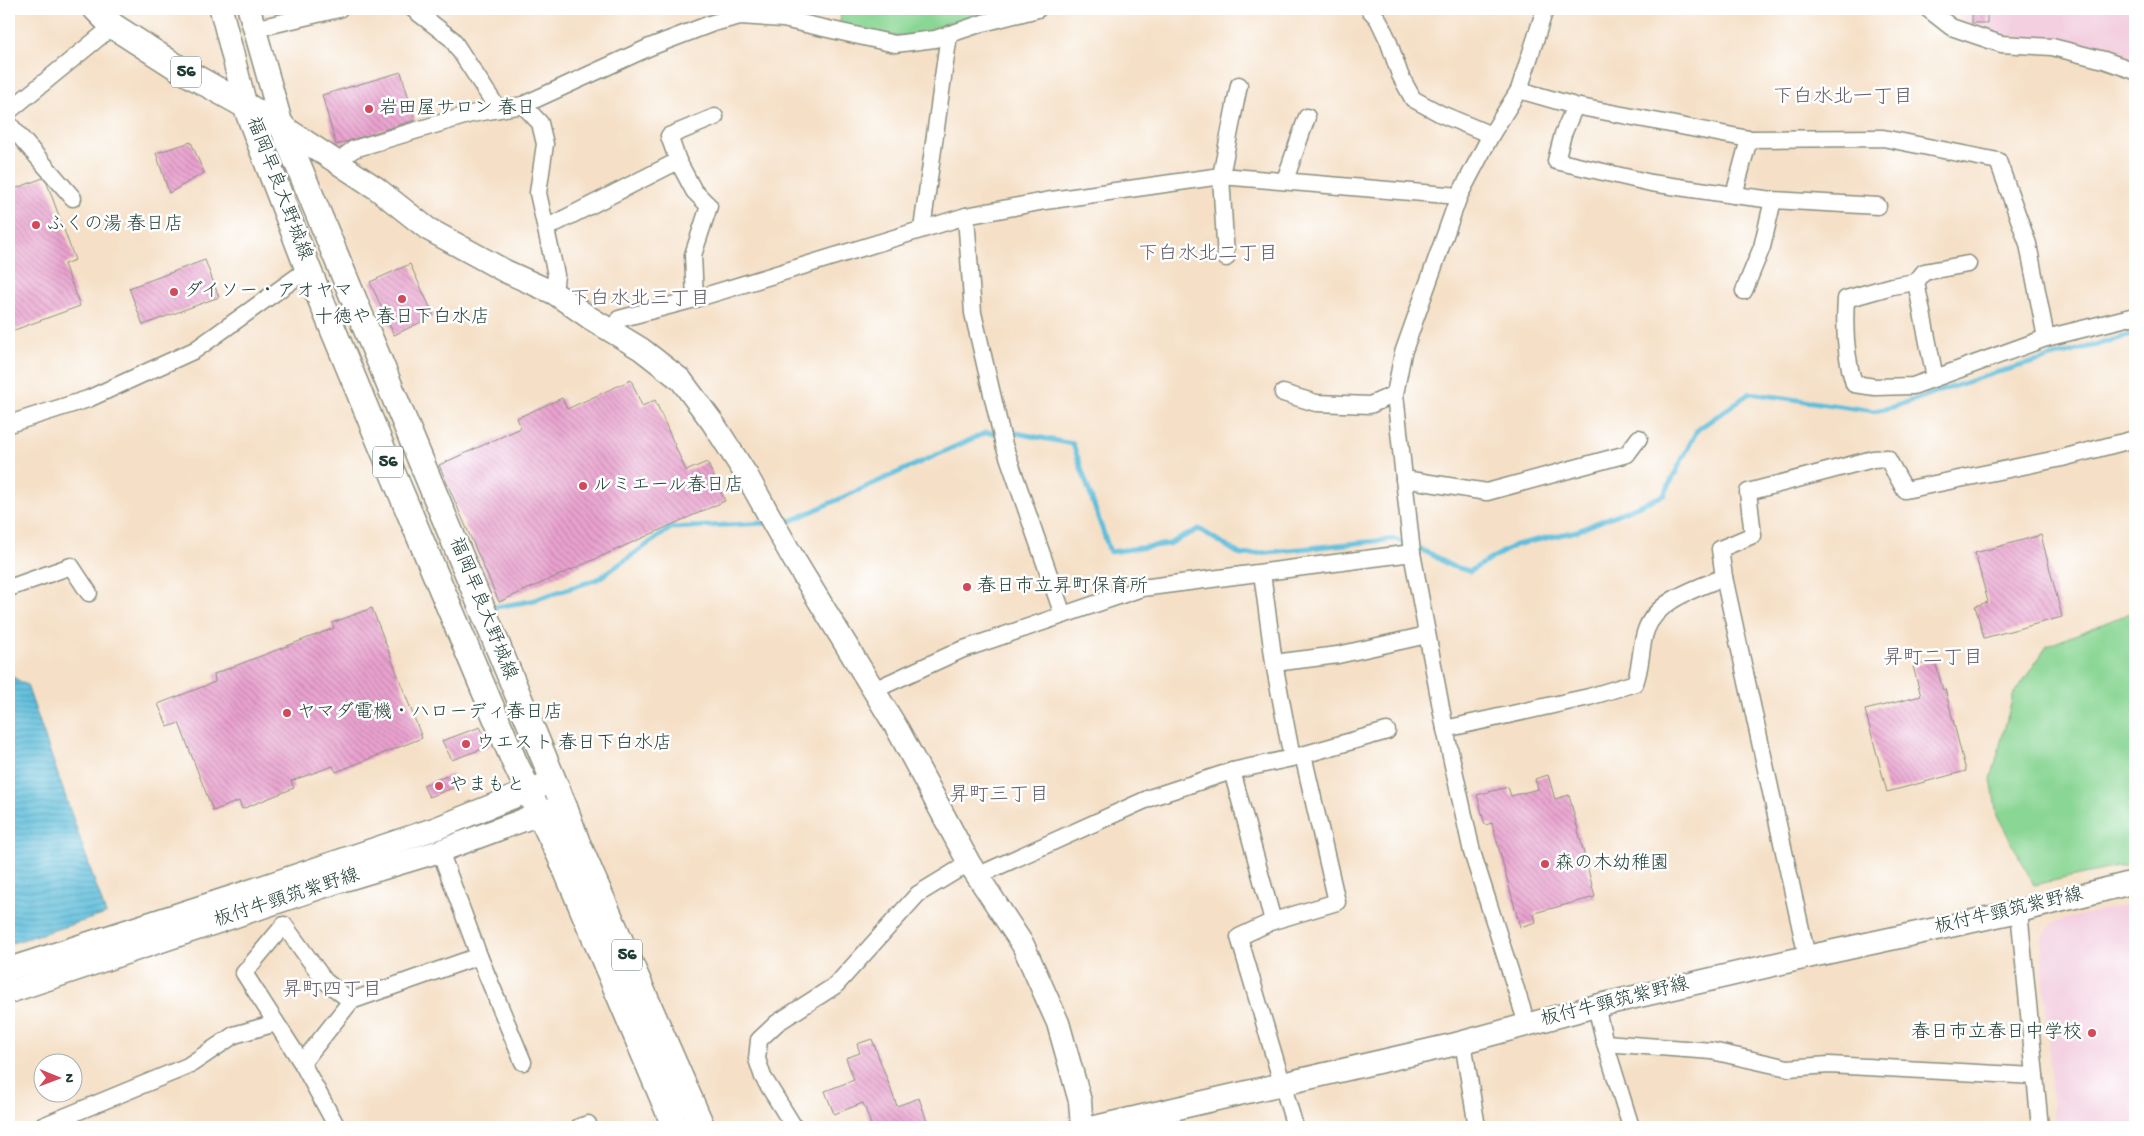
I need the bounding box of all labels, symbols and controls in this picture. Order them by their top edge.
road number: 56 [171,56,201,88]
district label: 下白水北一丁目 [1773,86,1913,110]
place label: 岩田屋サロン 春日 [379,97,536,121]
marker: 岩田屋サロン 春日 [363,103,375,115]
street label: 福岡早良大野城線 [240,114,317,264]
place label: ふくの湯 春日店 [46,213,184,237]
marker: ふくの湯 春日店 [30,219,42,231]
district label: 下白水北二丁目 [1138,243,1278,267]
place label: ダイソー・アオヤマ [184,280,353,304]
marker: ダイソー・アオヤマ [168,286,180,298]
district label: 下白水北三丁目 [570,288,710,312]
marker: 十徳や 春日下白水店 [396,293,408,305]
place label: 十徳や 春日下白水店 [314,306,490,330]
road number: 56 [373,447,403,478]
place label: ルミエール春日店 [593,474,744,498]
marker: ルミエール春日店 [577,480,589,492]
street label: 福岡早良大野城線 [443,534,522,684]
place label: 春日市立昇町保育所 [977,575,1148,599]
marker: 春日市立昇町保育所 [961,581,973,593]
district label: 昇町二丁目 [1883,647,1983,671]
place label: ヤマダ電機・ハローディ春日店 [297,701,563,725]
marker: ヤマダ電機・ハローディ春日店 [281,707,293,719]
place label: ウエスト 春日下白水店 [476,732,672,756]
marker: ウエスト 春日下白水店 [460,738,472,750]
place label: やまもと [449,775,525,798]
marker: やまもと [433,780,445,792]
district label: 昇町三丁目 [949,784,1049,808]
place label: 森の木幼稚園 [1555,852,1669,876]
marker: 森の木幼稚園 [1539,858,1551,870]
street label: 板付牛頸筑紫野線 [211,864,363,933]
street label: 板付牛頸筑紫野線 [1932,883,2086,940]
road number: 56 [612,940,642,970]
street label: 板付牛頸筑紫野線 [1538,972,1692,1033]
district label: 昇町四丁目 [282,979,382,1003]
place label: 春日市立春日中学校 [1911,1021,2082,1045]
marker: 春日市立春日中学校 [2086,1027,2098,1039]
north arrow [32,1054,82,1104]
text: N [60,1073,77,1083]

